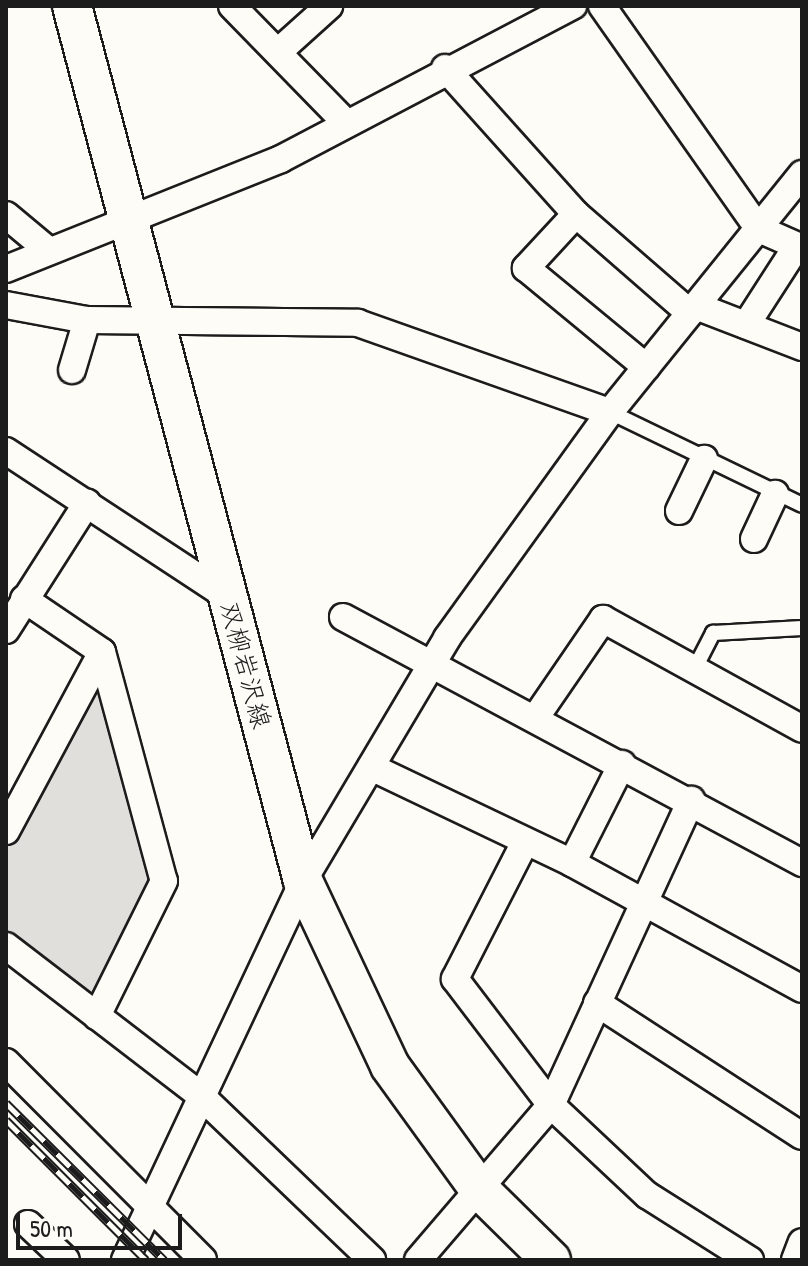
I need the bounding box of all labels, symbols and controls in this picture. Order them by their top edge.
street label: 双柳岩沢線 [214,598,278,732]
scale bar [20,1198,186,1248]
text: 50 m [30,1212,73,1244]

